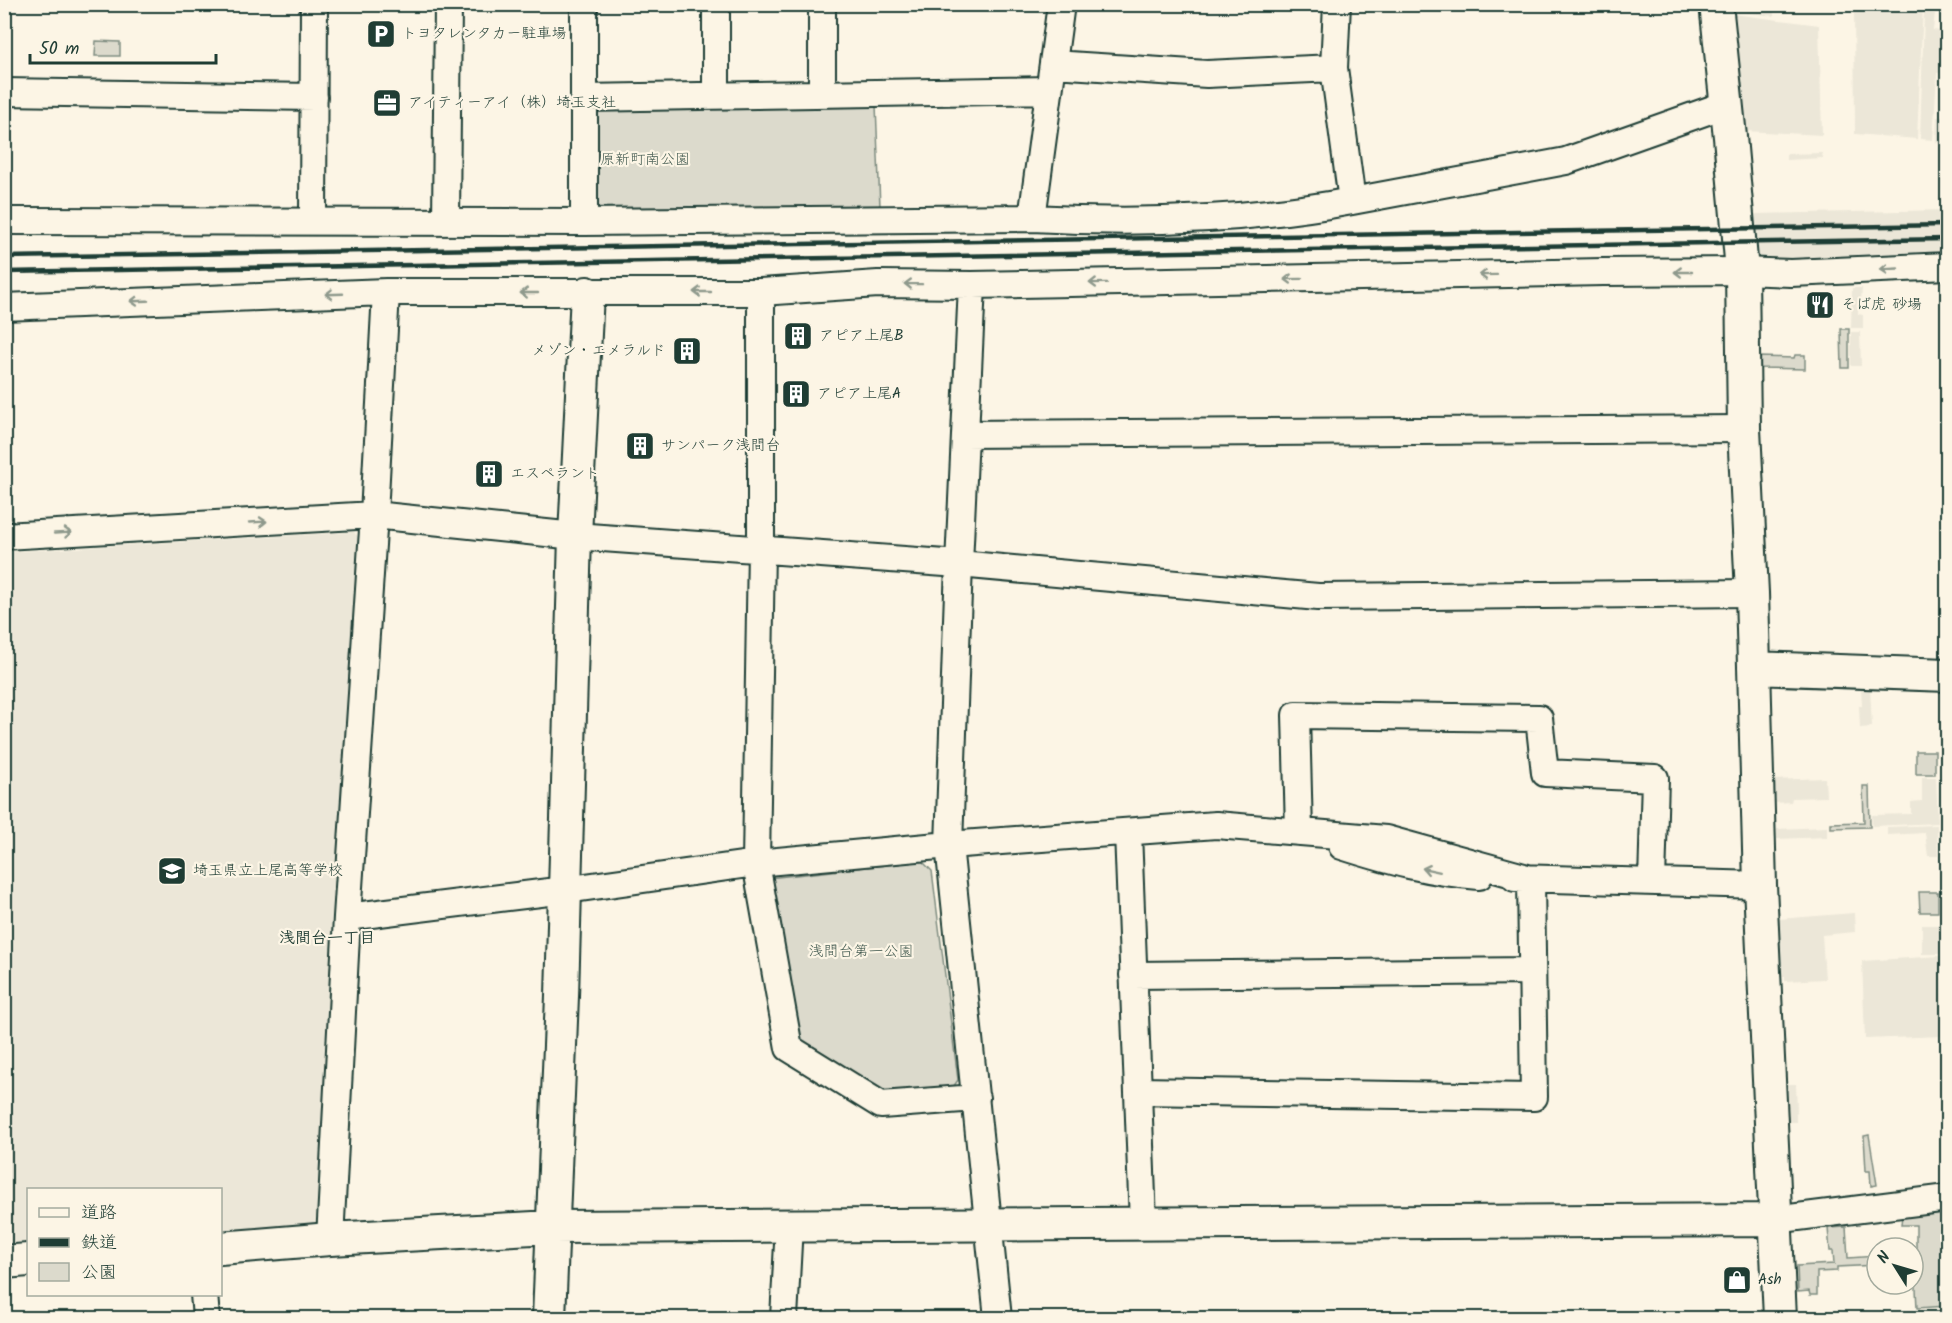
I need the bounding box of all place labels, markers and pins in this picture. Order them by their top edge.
parking icon: トヨタレンタカー駐車場 [365,18,397,50]
place label: トヨタレンタカー駐車場 [402,22,566,46]
office icon: アイティーアイ（株）埼玉支社 [371,87,403,119]
place label: アイティーアイ（株）埼玉支社 [408,91,616,115]
restaurant icon: そば虎 砂場 [1804,289,1836,321]
place label: そば虎 砂場 [1841,293,1922,317]
building icon: アピア上尾B [782,320,814,352]
place label: アピア上尾B [819,324,904,348]
building icon: メゾン・エメラルド [671,335,703,367]
place label: メゾン・エメラルド [532,339,666,363]
building icon: アピア上尾A [780,378,812,410]
place label: アピア上尾A [817,382,901,406]
building icon: サンパーク浅間台 [624,430,656,462]
place label: サンパーク浅間台 [661,434,780,458]
building icon: エスペラント [473,458,505,490]
place label: エスペラント [510,462,600,486]
school or university icon: 埼玉県立上尾高等学校 [156,855,188,887]
place label: 埼玉県立上尾高等学校 [193,859,343,883]
shop icon: Ash [1721,1264,1753,1296]
place label: Ash [1758,1268,1782,1292]

